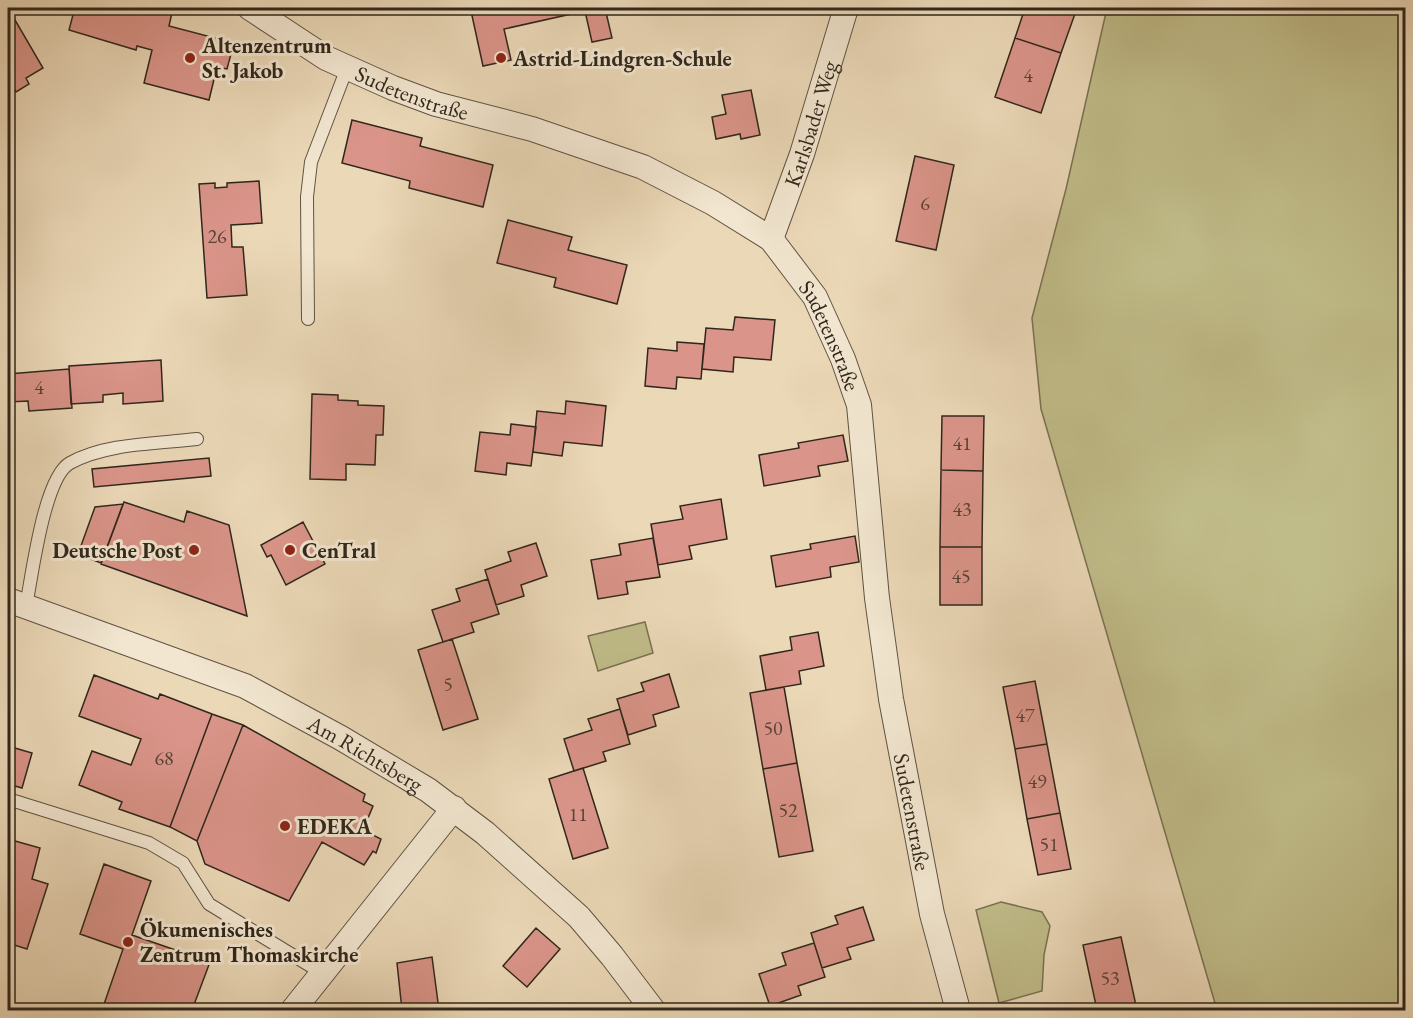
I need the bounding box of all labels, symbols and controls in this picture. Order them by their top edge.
place label: Altenzentrum St. Jakob [201,31,332,85]
place label: Astrid-Lindgren-Schule [512,44,732,73]
marker: Altenzentrum St. Jakob [183,51,197,65]
marker: Astrid-Lindgren-Schule [494,51,508,65]
street label: Karlsbader Weg [777,57,844,191]
street label: Sudetenstraße [351,59,472,127]
house number: 4 [1023,62,1033,88]
house number: 6 [920,190,930,216]
house number: 26 [207,223,227,249]
street label: Sudetenstraße [792,274,867,395]
house number: 4 [34,374,44,400]
house number: 41 [952,430,972,456]
house number: 43 [952,496,972,522]
place label: Deutsche Post [52,536,183,565]
place label: CenTral [302,536,376,565]
marker: Deutsche Post [187,543,201,557]
marker: CenTral [283,543,297,557]
house number: 45 [951,563,971,589]
house number: 5 [443,671,453,697]
house number: 47 [1015,702,1035,728]
street label: Am Richtsberg [301,708,429,799]
house number: 50 [763,715,783,741]
house number: 68 [154,745,174,771]
street label: Sudetenstraße [887,751,937,873]
house number: 49 [1027,768,1047,794]
house number: 52 [778,797,798,823]
house number: 11 [568,801,588,827]
place label: EDEKA [297,812,372,841]
marker: EDEKA [278,819,292,833]
house number: 51 [1039,831,1059,857]
place label: Ökumenisches Zentrum Thomaskirche [140,915,358,969]
marker: Ökumenisches Zentrum Thomaskirche [121,935,135,949]
house number: 53 [1100,965,1120,991]

